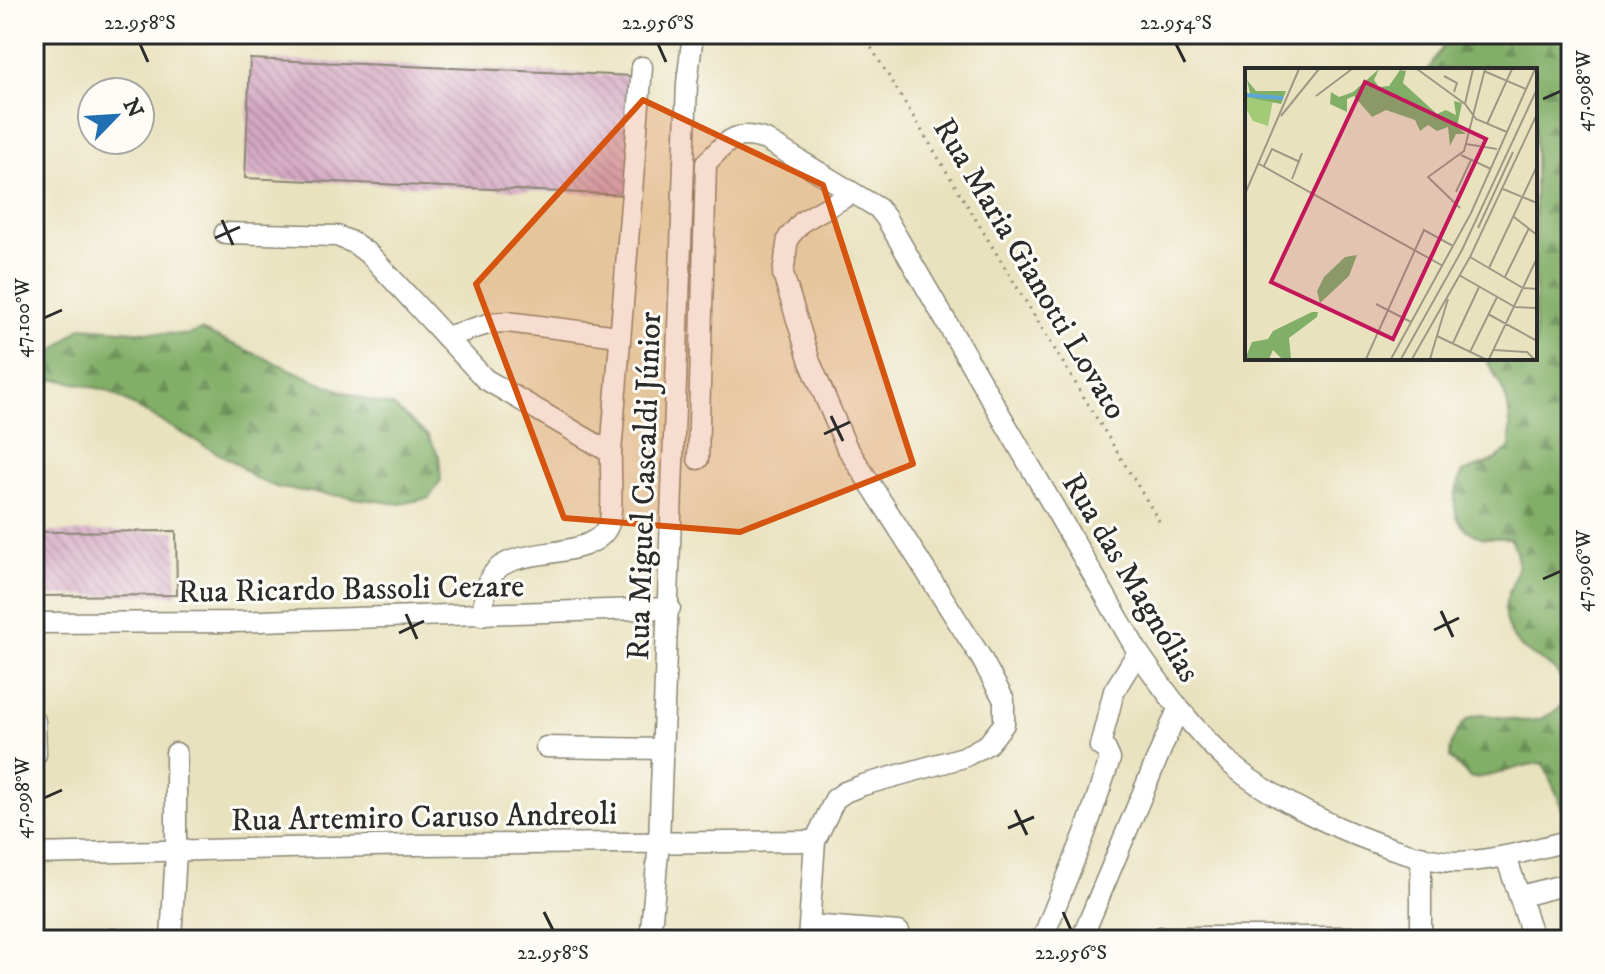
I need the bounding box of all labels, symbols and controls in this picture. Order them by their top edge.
text: 22.958°S [104,11,176,36]
text: 22.956°S [622,11,694,36]
text: 22.954°S [1140,11,1212,36]
text: 47.098°W [1572,50,1597,132]
inset map [1245,68,1537,360]
north arrow [76,76,156,156]
text: N [117,94,149,122]
street label: Rua Maria Gianotti Lovato [923,111,1135,427]
text: 47.100°W [11,278,36,358]
street label: Rua Miguel Cascaldi Júnior [619,311,671,661]
street label: Rua das Magnólias [1052,466,1208,690]
text: 47.096°W [1572,529,1597,612]
street label: Rua Ricardo Bassoli Cezare [177,567,525,613]
text: 47.098°W [11,757,36,839]
street label: Rua Artemiro Caruso Andreoli [231,795,618,841]
text: 22.958°S [517,941,589,966]
text: 22.956°S [1035,941,1107,966]

